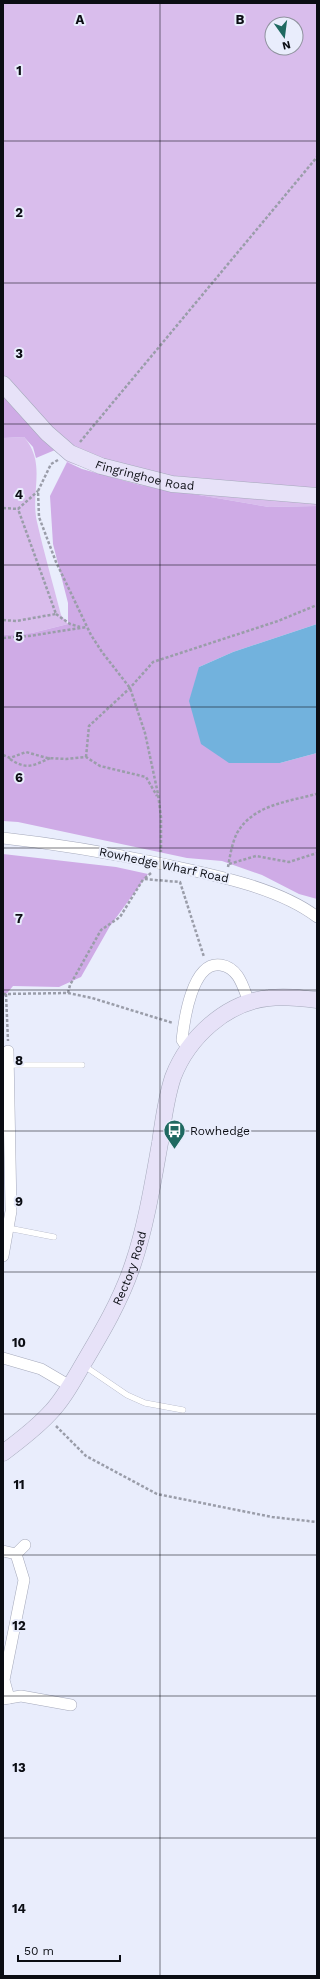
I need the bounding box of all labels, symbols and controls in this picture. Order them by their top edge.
text: A [76,12,85,27]
text: B [236,12,245,27]
north arrow [264,16,304,56]
text: N [281,38,292,53]
text: 1 [16,63,22,78]
text: 2 [15,205,23,220]
text: 3 [15,346,23,361]
street label: Fingringhoe Road [93,457,195,493]
text: 4 [15,487,24,502]
text: 5 [15,629,23,644]
text: 6 [15,770,23,785]
street label: Rowhedge Wharf Road [98,844,230,886]
text: 7 [15,911,23,926]
text: 8 [15,1053,23,1068]
bus stop icon: Rowhedge [161,1118,187,1151]
place label: Rowhedge [190,1124,250,1138]
text: 9 [15,1194,23,1209]
street label: Rectory Road [110,1230,149,1308]
text: 10 [12,1335,26,1350]
text: 11 [13,1477,25,1492]
text: 12 [12,1618,26,1633]
text: 13 [12,1760,26,1775]
text: 14 [12,1901,27,1916]
scale bar [18,1937,120,1963]
text: 50 m [24,1944,54,1958]

